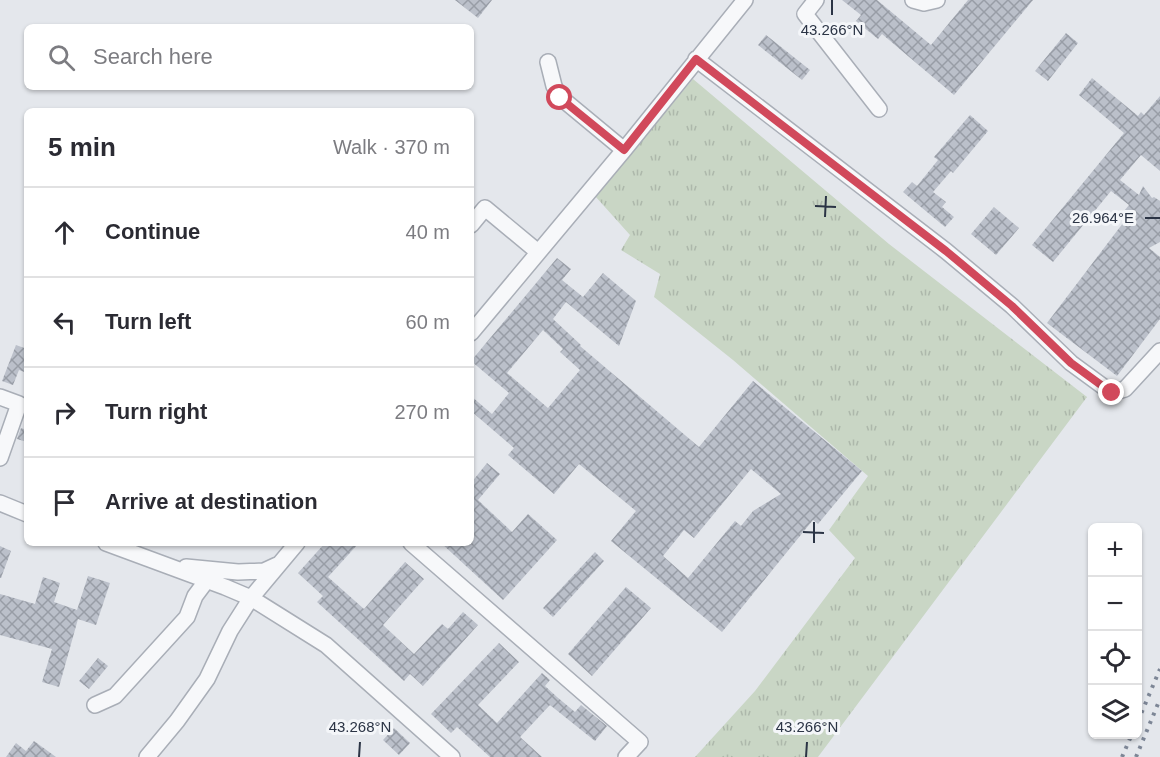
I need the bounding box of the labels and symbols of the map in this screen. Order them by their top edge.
text: 43.266°N [801,21,863,38]
route start [546,84,572,110]
text: 26.964°E [1072,209,1134,226]
route end [1098,379,1124,405]
text: 43.268°N [329,718,391,735]
text: 43.266°N [776,718,838,735]

